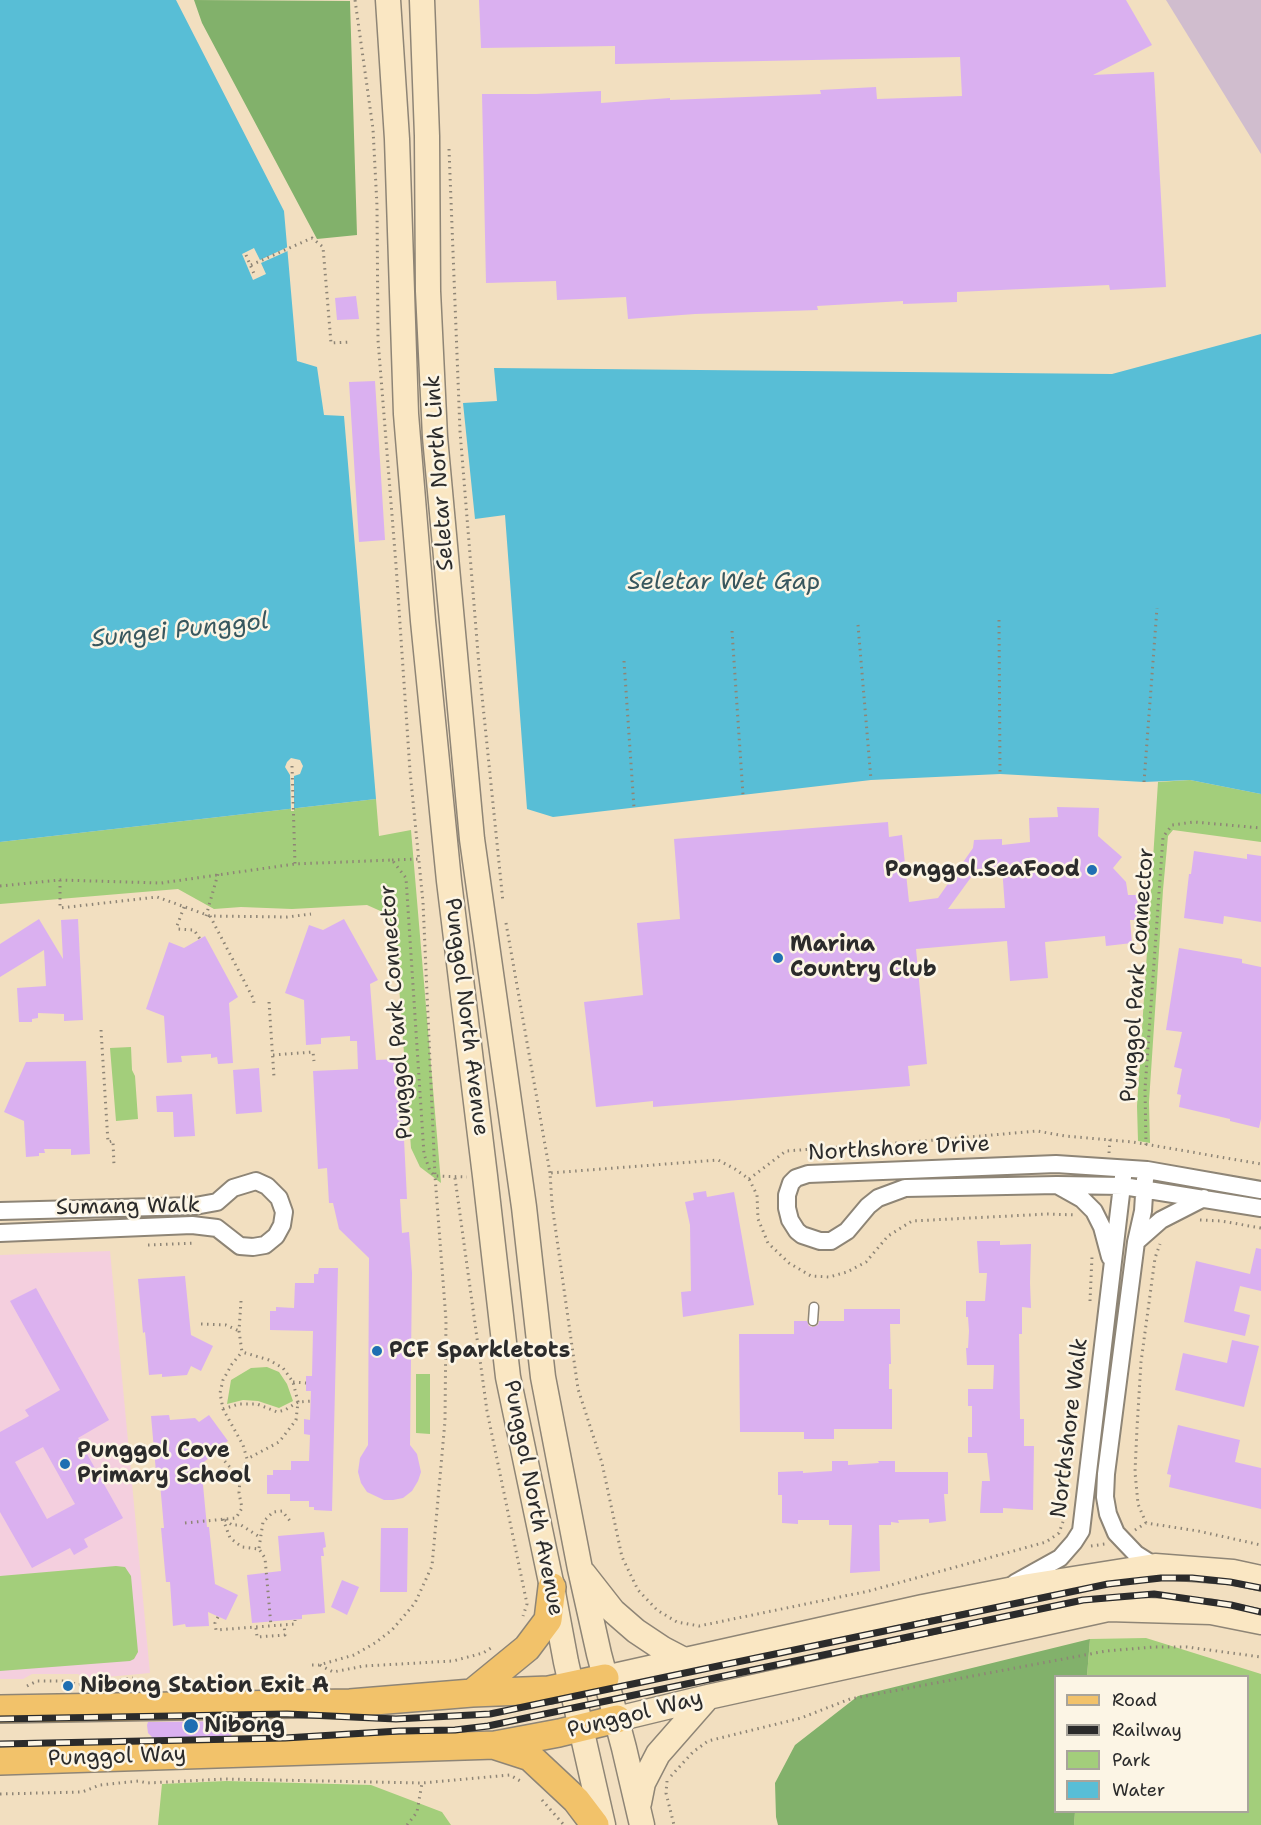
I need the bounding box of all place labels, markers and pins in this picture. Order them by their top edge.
place label: Ponggol.SeaFood [885,857,1080,883]
marker: Ponggol.SeaFood [1085,863,1099,877]
place label: Marina Country Club [790,932,937,984]
marker: Marina Country Club [771,951,785,965]
place label: PCF Sparkletots [389,1338,570,1364]
marker: PCF Sparkletots [370,1344,384,1358]
place label: Punggol Cove Primary School [77,1438,251,1490]
marker: Punggol Cove Primary School [58,1457,72,1471]
place label: Nibong Station Exit A [80,1673,329,1699]
marker: Nibong Station Exit A [61,1679,75,1693]
place label: Nibong [204,1713,285,1739]
marker: Nibong [182,1717,200,1735]

